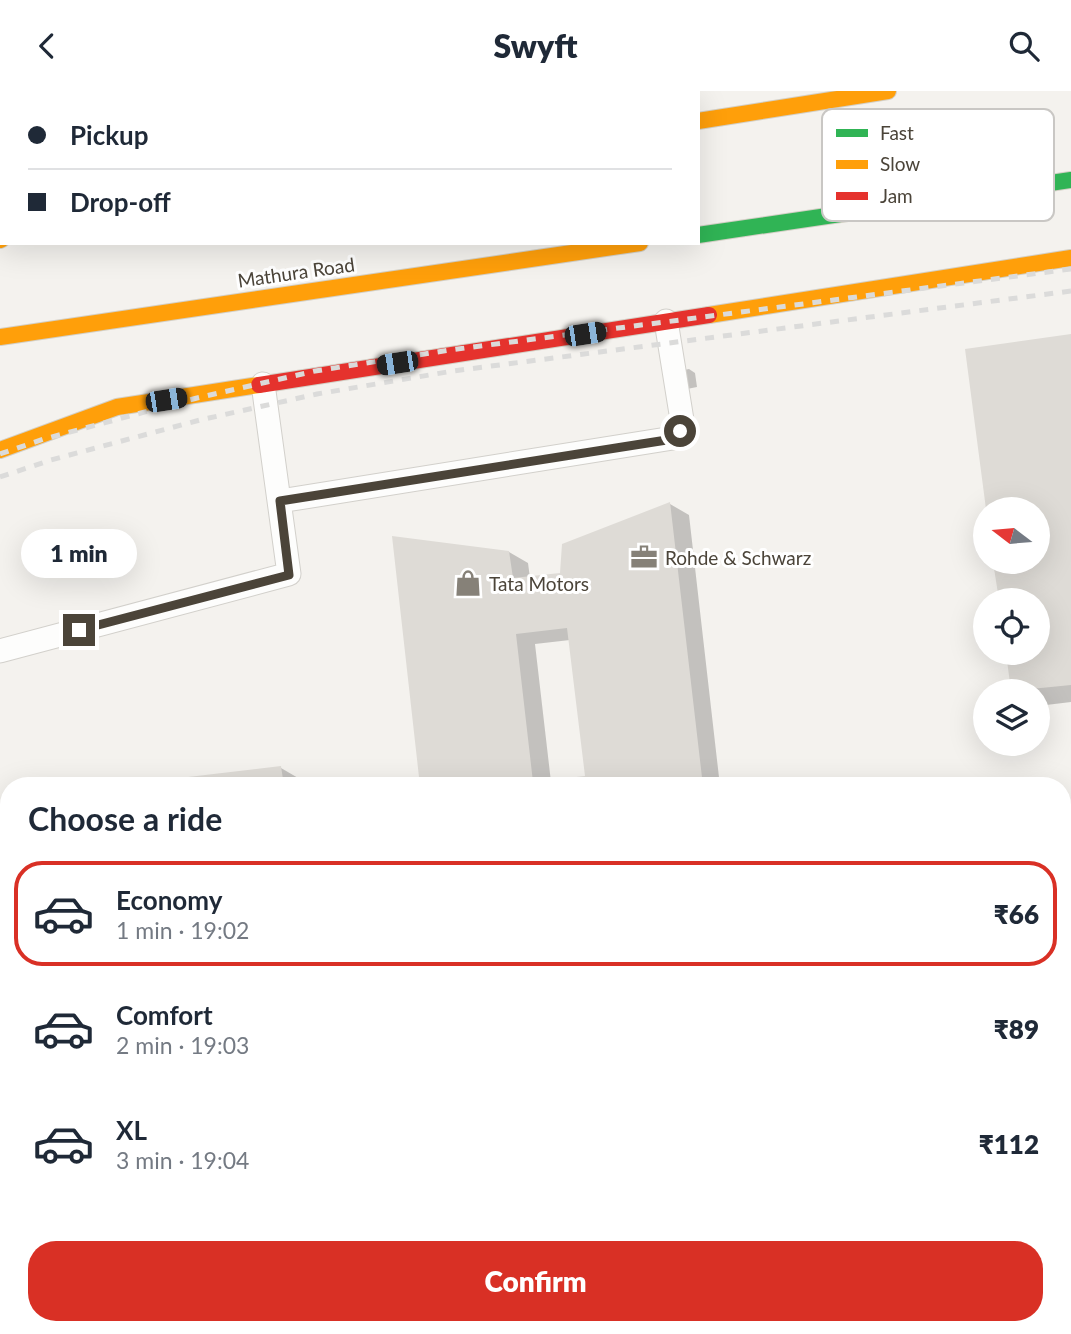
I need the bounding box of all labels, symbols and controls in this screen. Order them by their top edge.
text: Swyft [494,26,577,65]
icon: back [28,27,66,65]
icon: search [1005,27,1043,65]
legend [822,109,1054,221]
text: Pickup [70,119,149,151]
text: Fast [880,121,914,144]
text: Slow [880,152,920,175]
text: Jam [880,184,913,207]
text: Drop-off [70,186,171,218]
street label: Mathura Road [236,252,356,292]
car [563,320,608,348]
car [375,349,420,377]
car [144,386,189,414]
route start [664,415,696,447]
north arrow [973,497,1050,574]
map controls [973,497,1050,756]
callout: 1 min [21,529,137,577]
text: 1 min [50,539,108,567]
office icon: Rohde & Schwarz [629,542,659,572]
place label: Rohde & Schwarz [665,546,811,569]
shop icon: Tata Motors [453,568,483,598]
place label: Tata Motors [489,572,589,595]
button: locate [973,588,1050,665]
route end [63,614,95,646]
button: layers [973,679,1050,756]
text: Choose a ride [28,799,222,838]
icon: car [32,882,95,945]
text: Economy [116,884,222,916]
text: ₹66 [994,898,1039,930]
text: 1 min · 19:02 [116,916,249,944]
icon: car [32,997,95,1060]
text: Comfort [116,999,213,1031]
text: ₹89 [994,1013,1039,1045]
text: 2 min · 19:03 [116,1031,249,1059]
icon: car [32,1112,95,1175]
text: XL [116,1114,147,1146]
text: ₹112 [979,1128,1039,1160]
text: 3 min · 19:04 [116,1146,249,1174]
button: Confirm [28,1241,1043,1321]

